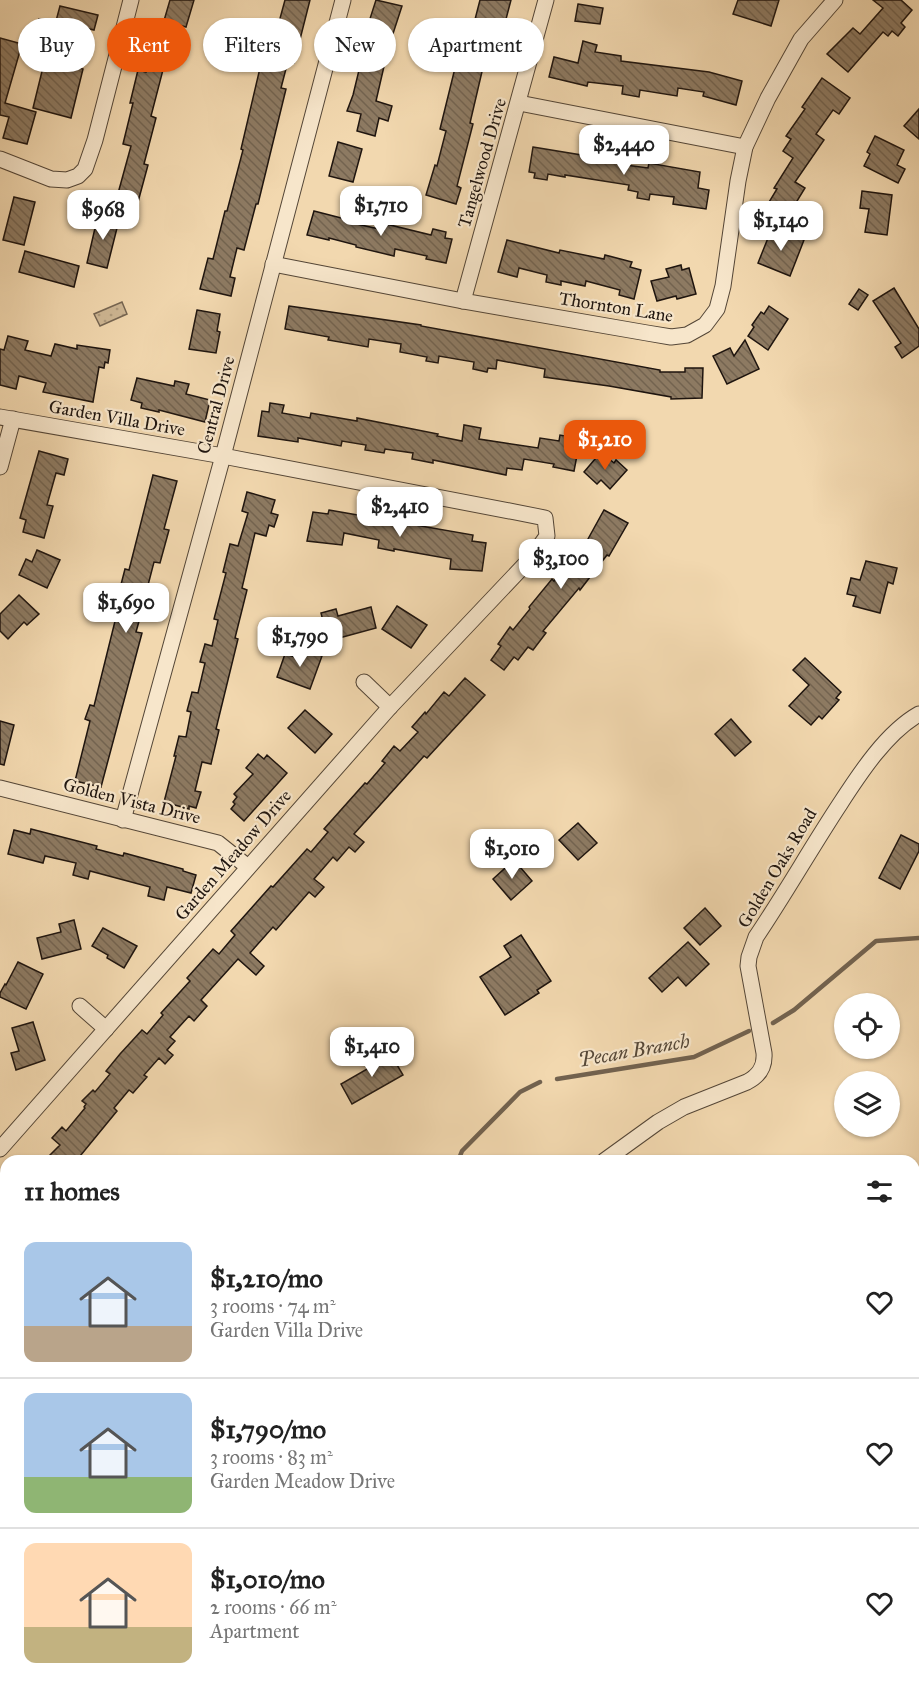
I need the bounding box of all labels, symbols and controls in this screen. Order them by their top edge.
chip: Buy [18,18,95,72]
chip: Rent [107,18,191,72]
chip: Filters [203,18,302,72]
chip: New [314,18,396,72]
chip: Apartment [408,18,544,72]
street label: Tangelwood Drive [453,96,512,231]
pin: $2,440 [575,125,673,176]
text: $2,440 [593,132,655,156]
pin: $1,710 [332,186,430,237]
pin: $968 [67,190,139,241]
text: $1,710 [354,193,408,217]
text: $968 [81,197,125,221]
pin: $1,140 [732,201,830,252]
text: $1,140 [753,208,809,232]
street label: Thornton Lane [557,287,675,327]
street label: Central Drive [192,354,240,456]
street label: Garden Villa Drive [47,395,187,441]
pin: $1,210 [556,420,654,471]
text: $1,210 [578,427,632,451]
pin: $2,410 [351,487,449,538]
text: $2,410 [371,494,429,518]
pin: $3,100 [512,539,610,590]
text: $3,100 [533,546,589,570]
pin: $1,690 [77,583,175,634]
text: $1,690 [97,590,155,614]
pin: $1,790 [251,617,349,668]
text: $1,790 [272,624,328,648]
street label: Golden Vista Drive [61,773,203,829]
street label: Garden Meadow Drive [170,785,296,925]
street label: Golden Oaks Road [733,804,821,932]
pin: $1,010 [463,829,561,880]
text: $1,010 [484,836,540,860]
map controls [834,993,900,1137]
button: locate [834,993,900,1059]
pin: $1,410 [323,1027,421,1078]
water label: Pecan Branch [576,1028,692,1072]
text: $1,410 [344,1034,400,1058]
button: layers [834,1071,900,1137]
text: 11 homes [24,1175,120,1207]
icon: filters [863,1175,896,1208]
text: $1,210/mo [210,1262,323,1294]
icon: home [72,1266,144,1338]
icon: heart [863,1286,896,1319]
text: 3 rooms · 74 m² [210,1294,335,1318]
text: Garden Villa Drive [210,1318,363,1342]
text: $1,790/mo [210,1413,326,1445]
icon: home [72,1417,144,1489]
icon: heart [863,1437,896,1470]
text: 3 rooms · 83 m² [210,1445,333,1469]
text: Garden Meadow Drive [210,1469,395,1493]
text: $1,010/mo [210,1563,325,1595]
icon: home [72,1567,144,1639]
icon: heart [863,1587,896,1620]
text: 2 rooms · 66 m² [210,1595,336,1619]
text: Apartment [210,1619,299,1643]

